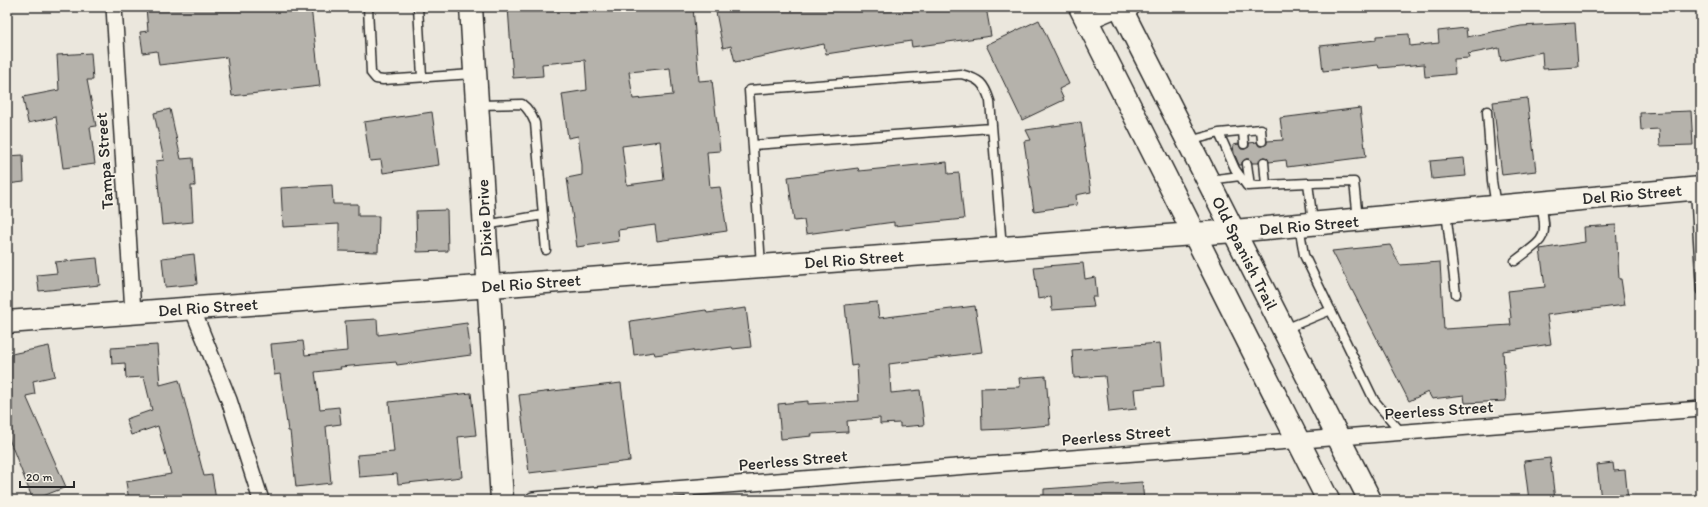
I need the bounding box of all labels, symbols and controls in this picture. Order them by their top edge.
street label: Tampa Street [91,111,117,210]
street label: Dixie Drive [472,179,496,257]
street label: Del Rio Street [1581,180,1683,208]
street label: Old Spanish Trail [1208,193,1282,313]
street label: Del Rio Street [1258,211,1360,239]
street label: Del Rio Street [803,246,905,272]
street label: Del Rio Street [480,270,582,296]
street label: Del Rio Street [157,294,259,320]
street label: Peerless Street [1384,396,1494,424]
street label: Peerless Street [1061,420,1171,450]
street label: Peerless Street [738,445,848,475]
scale bar [20,463,74,489]
text: 20 m [26,470,53,484]

